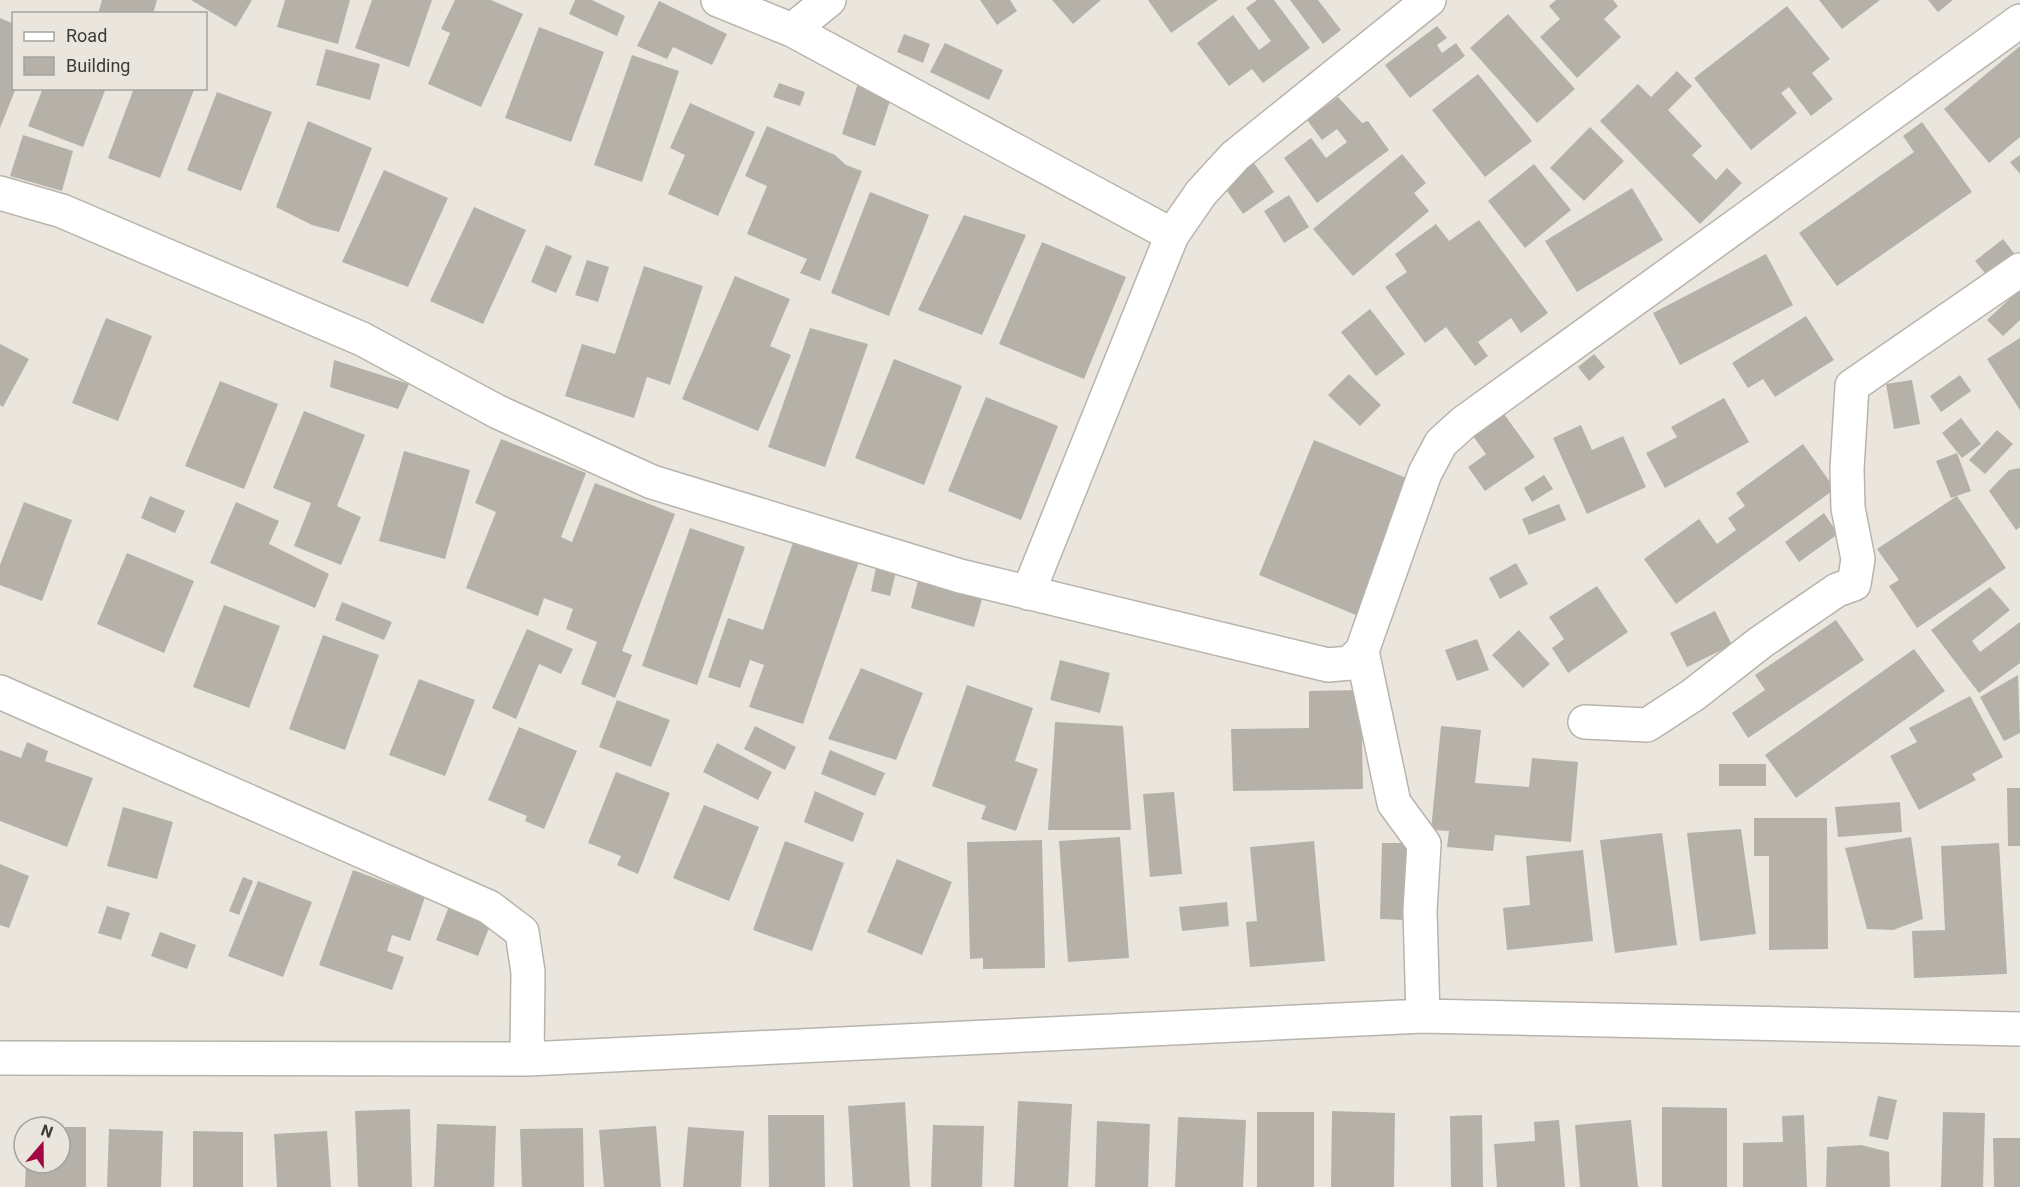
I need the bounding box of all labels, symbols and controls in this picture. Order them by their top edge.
legend [12,12,207,90]
text: Road [66,25,107,46]
text: Building [66,55,130,76]
north arrow [12,1115,72,1175]
text: N [38,1121,56,1142]

